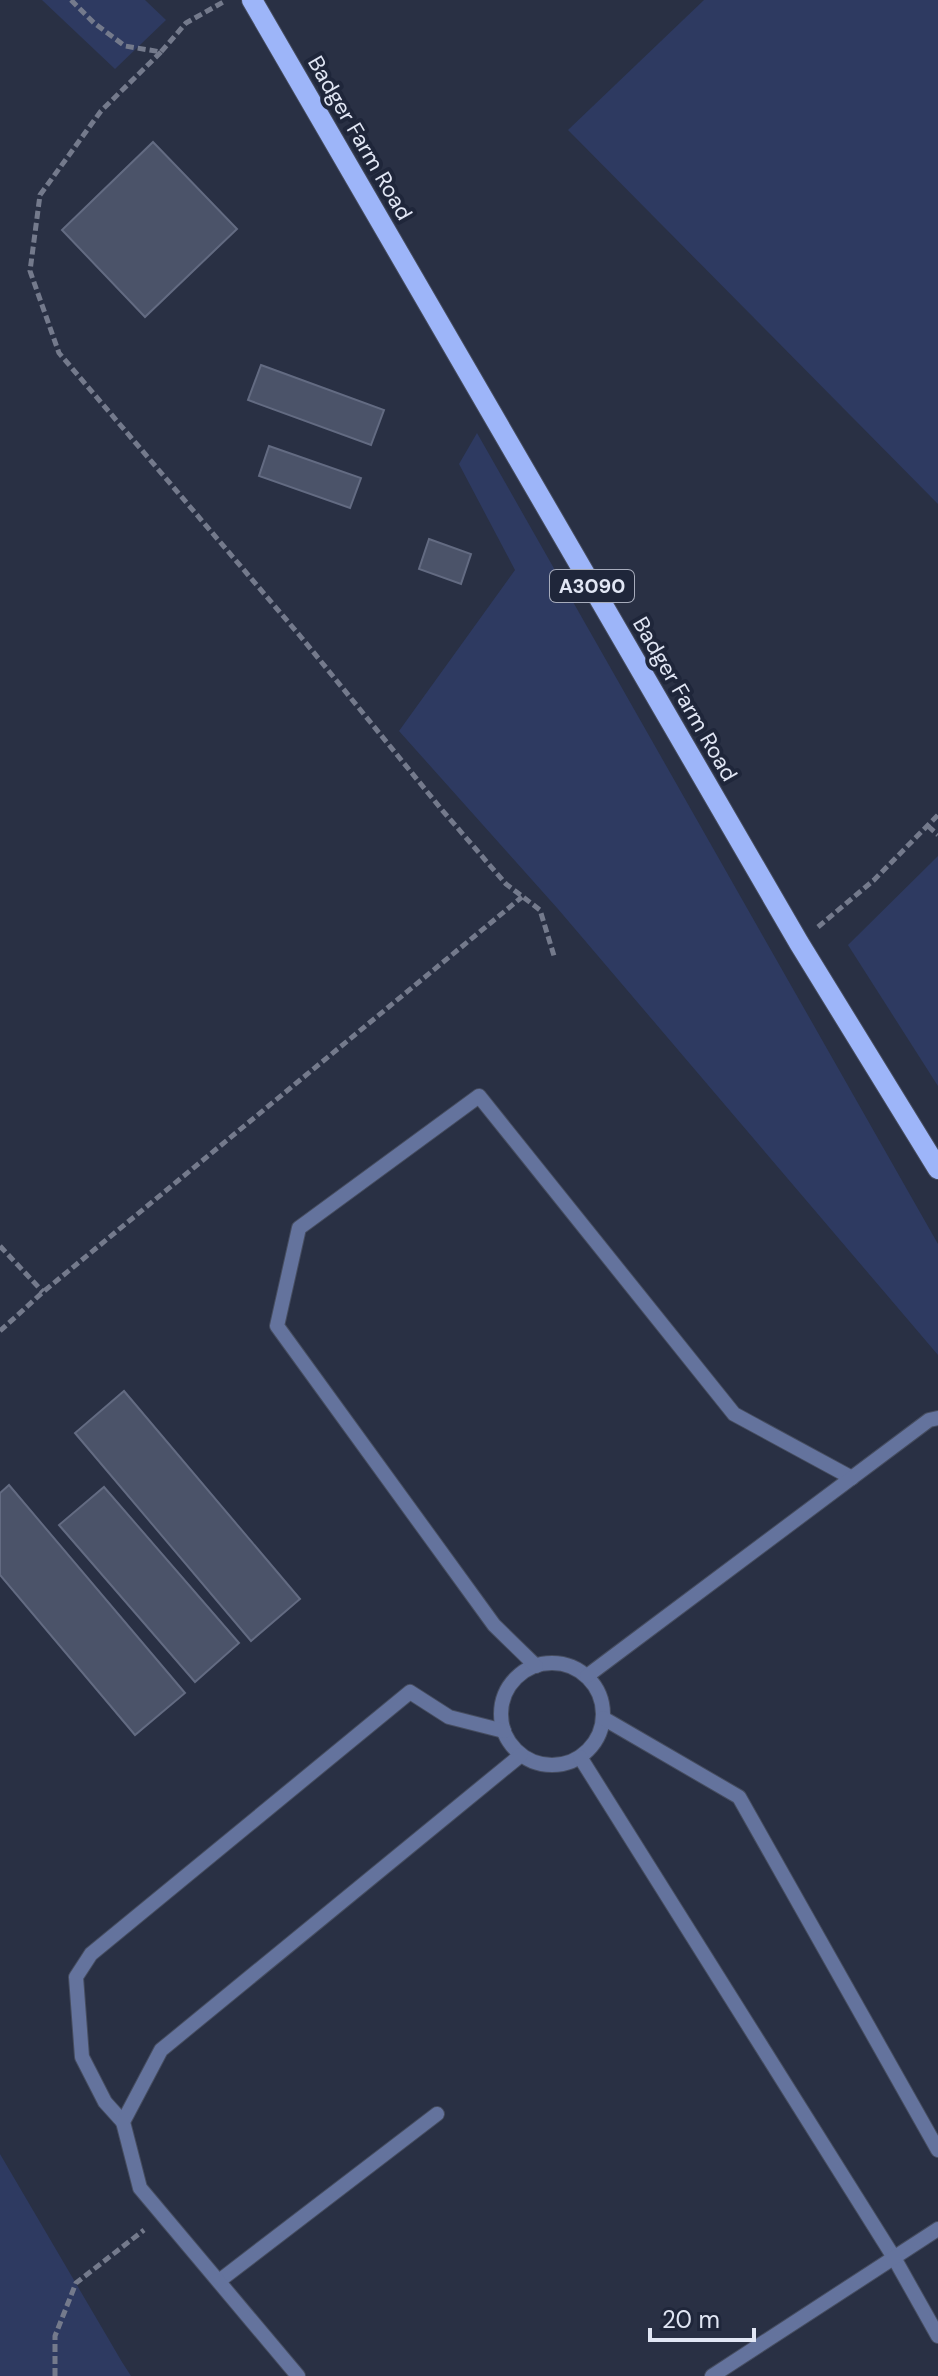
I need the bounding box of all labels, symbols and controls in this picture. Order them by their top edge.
street label: Badger Farm Road [301,51,419,225]
road number: A3090 [550,570,634,602]
street label: Badger Farm Road [626,612,744,786]
scale bar [650,2292,754,2342]
text: 20 m [662,2304,720,2335]

